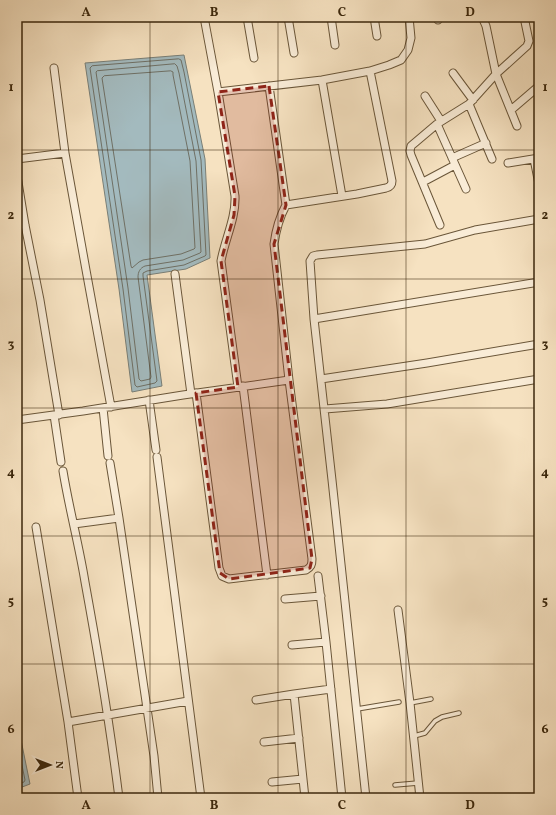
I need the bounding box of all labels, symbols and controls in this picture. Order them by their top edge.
text: A [81,4,91,22]
text: B [210,4,219,22]
text: C [338,4,346,22]
text: D [465,4,475,22]
text: 1 [8,79,14,97]
text: 1 [542,79,548,97]
text: 2 [8,207,15,225]
text: 2 [542,207,549,225]
text: 3 [8,336,15,354]
text: 3 [542,336,549,354]
text: 4 [7,464,15,482]
text: 4 [541,464,549,482]
text: 5 [8,593,14,611]
text: 5 [542,593,548,611]
text: 6 [7,721,15,739]
text: 6 [541,721,549,739]
north arrow [30,745,70,785]
text: N [51,761,66,769]
text: A [81,797,91,815]
text: B [210,797,219,815]
text: C [338,797,346,815]
text: D [465,797,475,815]

